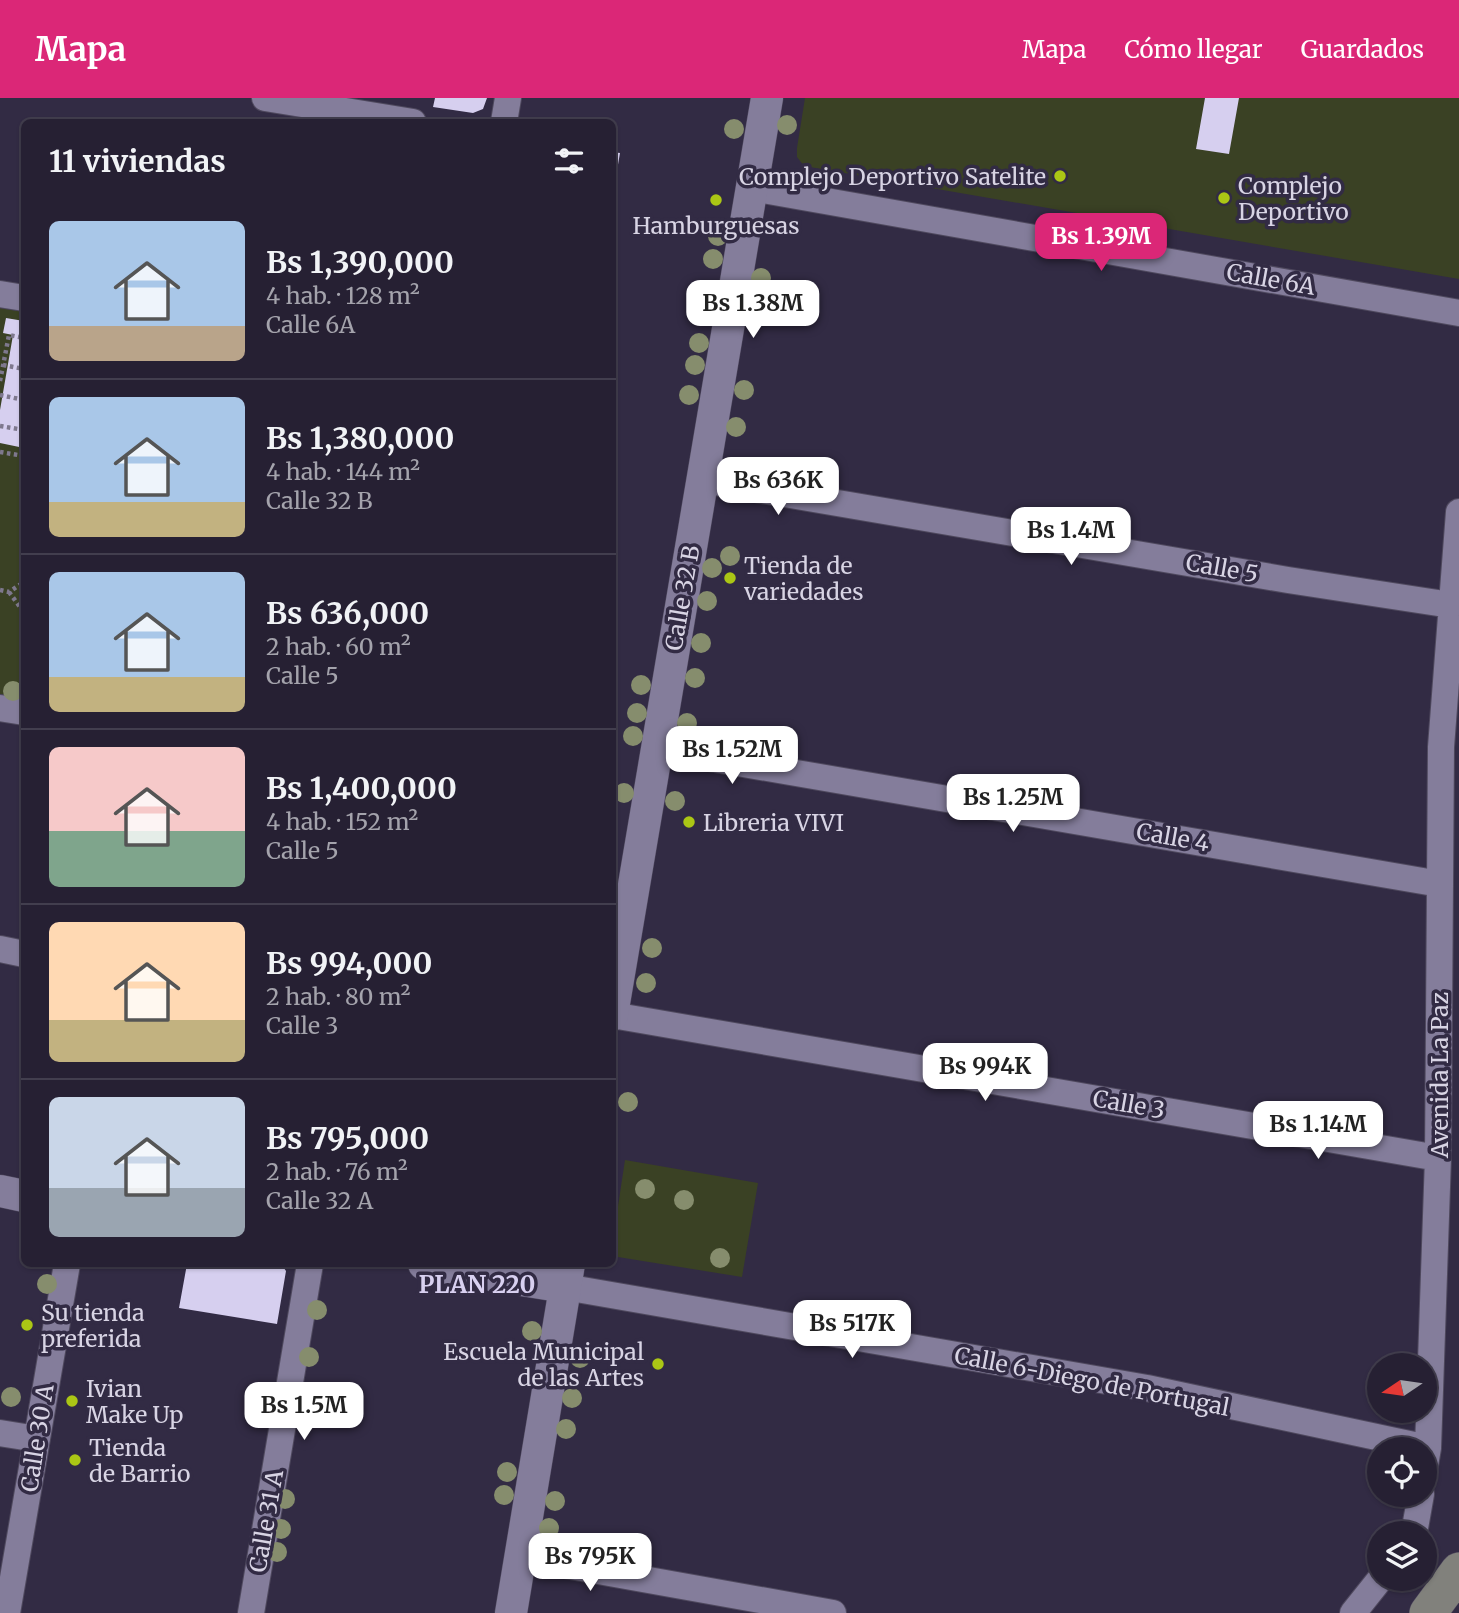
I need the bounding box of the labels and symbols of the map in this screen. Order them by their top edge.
place label: Complejo Deportivo Satelite [739,162,1046,191]
marker: Complejo Deportivo Satelite [1052,168,1068,184]
place label: Complejo Deportivo [1238,171,1349,226]
marker: Complejo Deportivo [1216,190,1232,206]
marker: Hamburguesas [708,192,724,208]
place label: Hamburguesas [632,211,800,240]
pin: Bs 1.39M [1029,214,1173,273]
street label: Calle 6A [1224,257,1318,301]
pin: Bs 1.38M [681,280,825,340]
pin: Bs 636K [713,458,843,517]
pin: Bs 1.4M [1006,508,1136,567]
street label: Calle 32 B [658,543,706,653]
street label: Calle 5 [1184,547,1260,589]
place label: Tienda de variedades [743,551,863,606]
marker: Tienda de variedades [722,570,738,586]
pin: Bs 1.52M [660,726,804,786]
pin: Bs 1.25M [941,774,1085,834]
place label: Libreria VIVI [703,808,844,837]
marker: Libreria VIVI [681,814,697,830]
street label: Calle 4 [1134,816,1212,858]
street label: Avenida La Paz [1425,992,1454,1159]
pin: Bs 994K [920,1044,1050,1103]
street label: Calle 3 [1091,1083,1167,1125]
pin: Bs 1.14M [1246,1102,1390,1161]
district label: PLAN 220 [419,1269,535,1300]
place label: Su tienda preferida [41,1298,145,1353]
pin: Bs 517K [787,1300,917,1360]
marker: Su tienda preferida [19,1317,35,1333]
place label: Escuela Municipal de las Artes [443,1337,644,1392]
street label: Calle 6-Diego de Portugal [952,1340,1232,1422]
north arrow [1367,1353,1437,1423]
marker: Escuela Municipal de las Artes [650,1356,666,1372]
place label: Ivian Make Up [86,1374,183,1429]
street label: Calle 30 A [14,1381,60,1494]
pin: Bs 1.5M [239,1382,369,1442]
marker: Ivian Make Up [64,1393,80,1409]
place label: Tienda de Barrio [89,1433,190,1488]
marker: Tienda de Barrio [67,1452,83,1468]
street label: Calle 31 A [243,1467,289,1575]
pin: Bs 795K [525,1534,655,1593]

